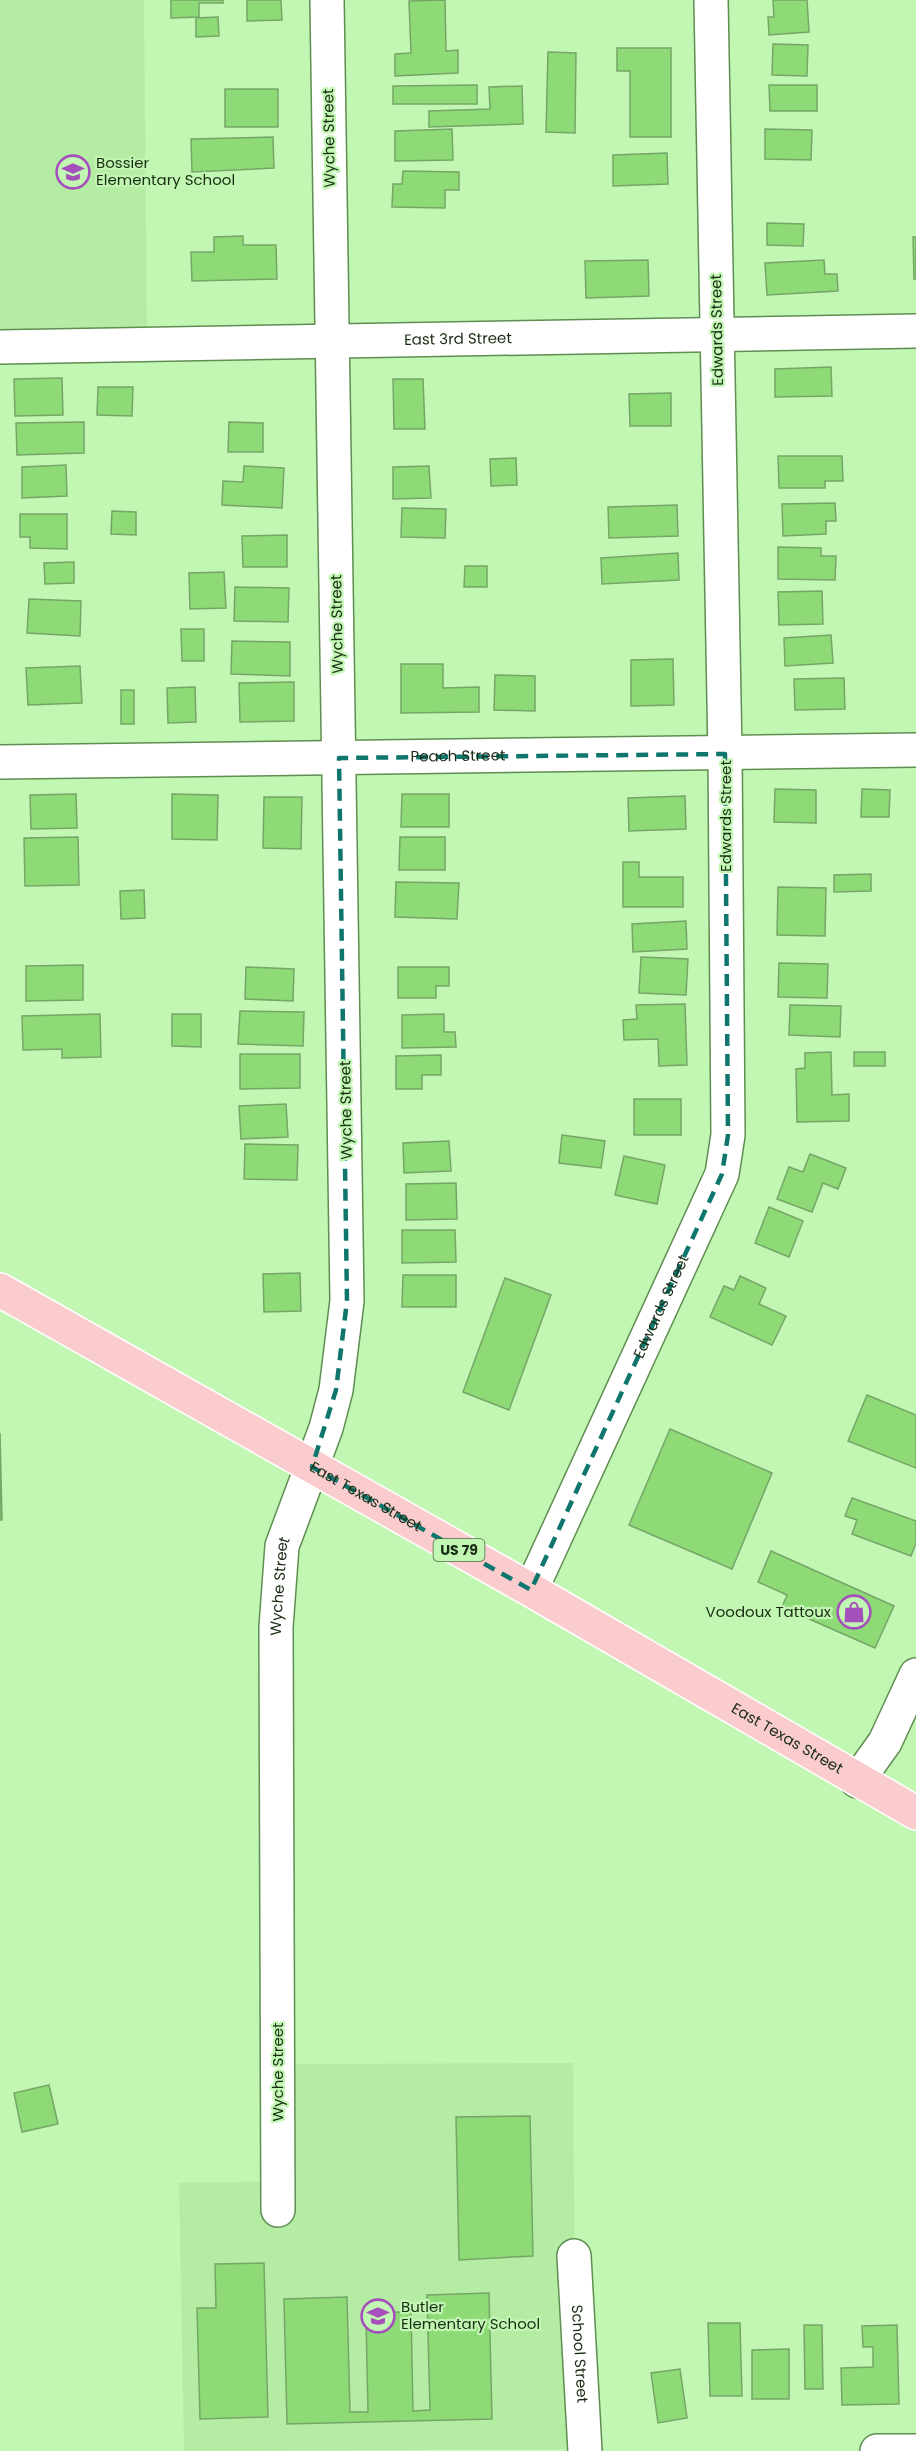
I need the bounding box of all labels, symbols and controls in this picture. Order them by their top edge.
street label: Wyche Street [317,88,340,188]
place label: Bossier Elementary School [96,152,235,190]
school or university icon: Bossier Elementary School [55,154,91,190]
street label: Edwards Street [705,274,728,386]
street label: East 3rd Street [404,327,512,350]
street label: Wyche Street [325,574,348,674]
street label: Peach Street [410,744,506,767]
street label: Edwards Street [715,760,736,872]
street label: Wyche Street [334,1060,357,1160]
street label: Edwards Street [628,1251,694,1361]
street label: East Texas Street [306,1456,426,1536]
street label: Wyche Street [265,1533,295,1636]
road number: US 79 [434,1539,484,1561]
shop icon: Voodoux Tattoux [836,1594,872,1630]
place label: Voodoux Tattoux [706,1601,831,1622]
street label: East Texas Street [728,1697,847,1779]
street label: Wyche Street [267,2022,288,2122]
place label: Butler Elementary School [401,2296,540,2334]
school or university icon: Butler Elementary School [360,2298,396,2334]
street label: School Street [567,2304,593,2404]

